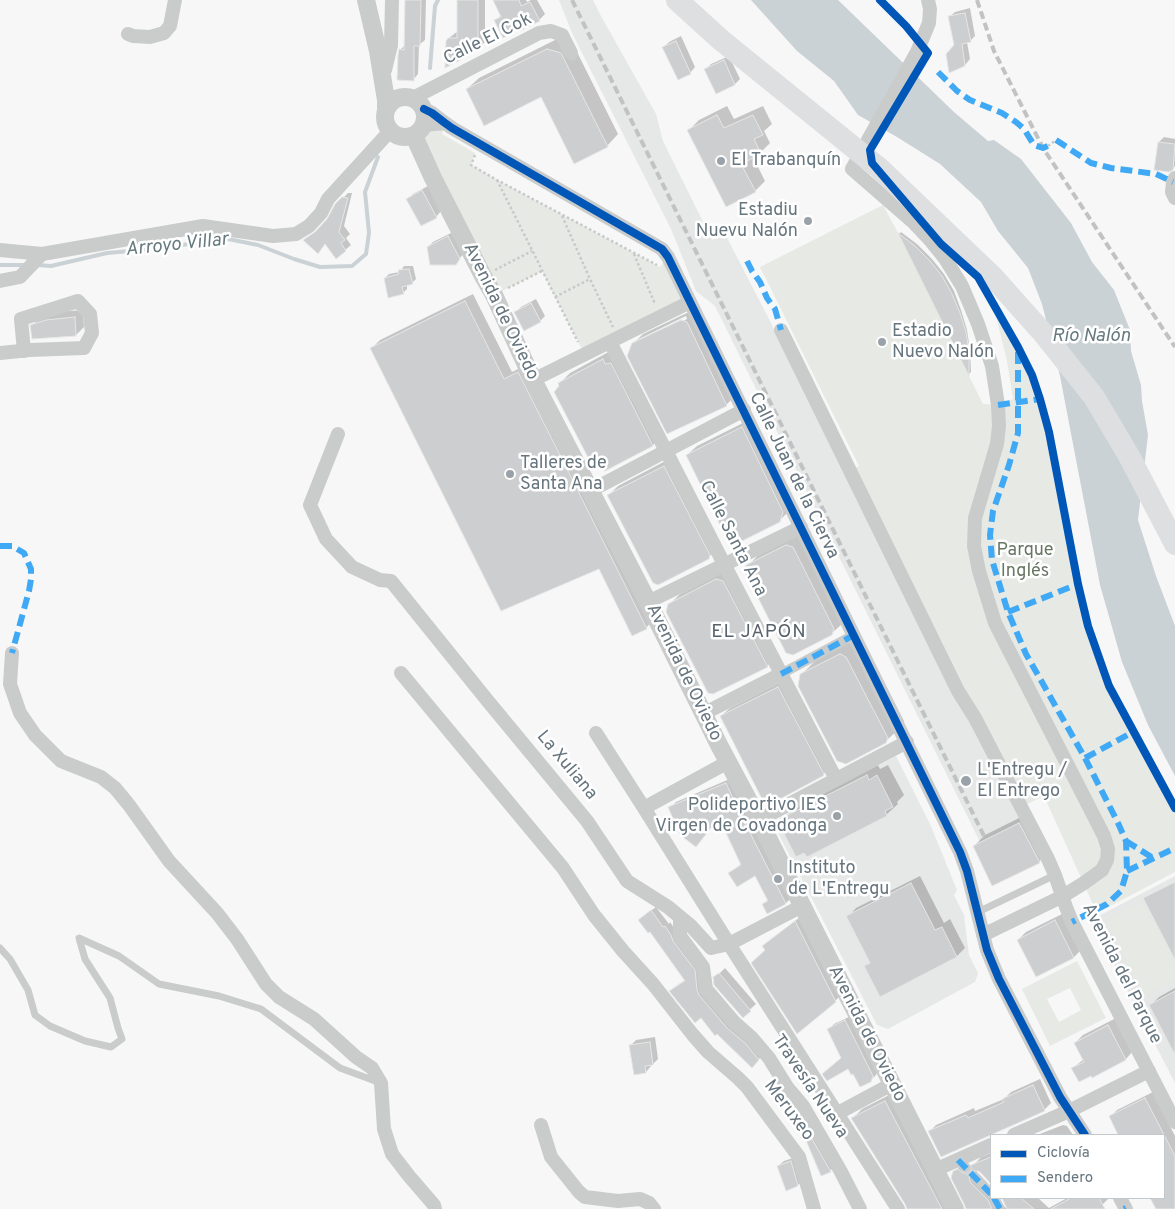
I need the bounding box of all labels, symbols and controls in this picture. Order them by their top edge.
street label: Calle El Cok [440,9,536,71]
place label: El Trabanquín [731,150,841,172]
marker: El Trabanquín [715,155,727,167]
place label: Estadiu Nuevu Nalón [696,200,798,242]
marker: Estadiu Nuevu Nalón [802,215,814,227]
water label: Arroyo Villar [125,229,229,263]
street label: Avenida de Oviedo [457,240,543,384]
place label: Estadio Nuevo Nalón [892,321,994,364]
water label: Río Nalón [1052,326,1130,348]
marker: Estadio Nuevo Nalón [876,336,888,348]
street label: Calle Juan de la Cierva [743,389,843,563]
place label: Talleres de Santa Ana [520,453,607,496]
marker: Talleres de Santa Ana [504,468,516,480]
street label: Calle Santa Ana [694,477,770,601]
park label: Parque Inglés [996,540,1054,582]
street label: Avenida de Oviedo [640,601,726,745]
district label: EL JAPÓN [710,622,808,644]
street label: La Xuliana [531,727,601,805]
place label: L'Entregu / El Entrego [977,760,1067,802]
marker: L'Entregu / El Entrego [959,774,973,788]
place label: Polideportivo IES Virgen de Covadonga [655,795,827,838]
marker: Polideportivo IES Virgen de Covadonga [831,810,843,822]
place label: Instituto de L'Entregu [788,858,889,901]
marker: Instituto de L'Entregu [772,873,784,885]
street label: Avenida del Parque [1076,900,1166,1048]
street label: Avenida de Oviedo [822,962,910,1106]
street label: Travesía Nueva [766,1031,852,1143]
street label: Meruxeo [758,1076,818,1146]
legend [990,1134,1165,1199]
text: Ciclovía [1037,1144,1090,1163]
text: Sendero [1037,1169,1093,1188]

